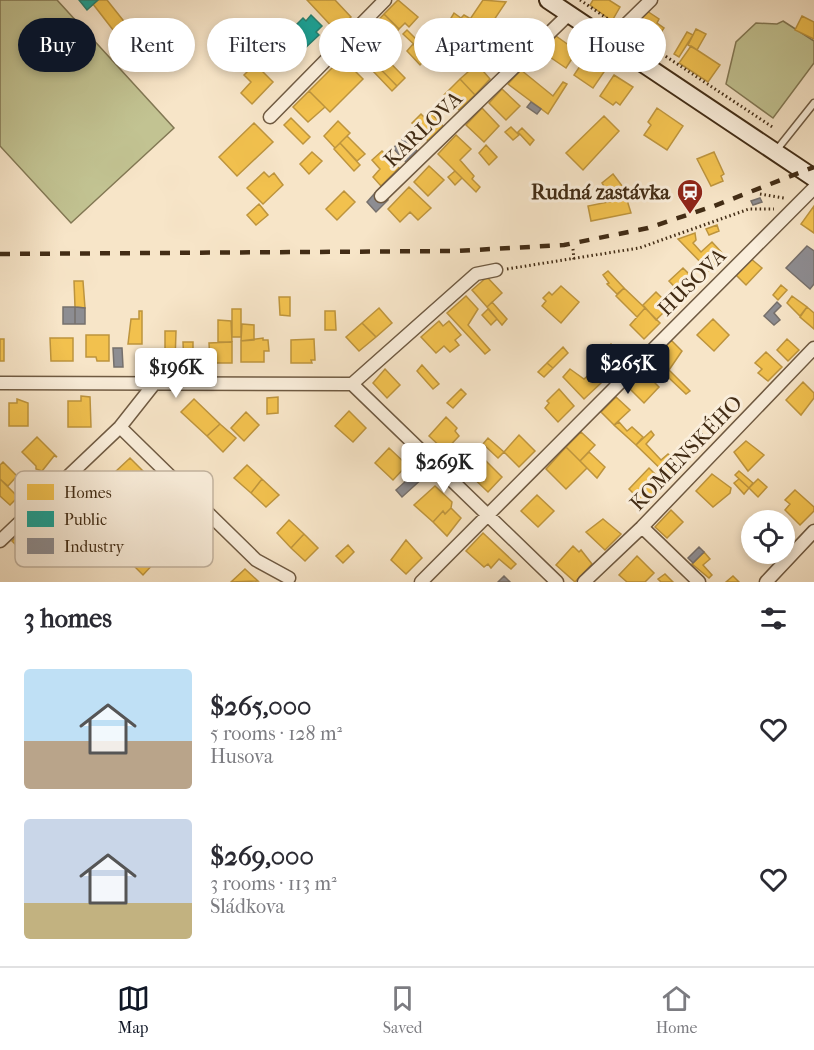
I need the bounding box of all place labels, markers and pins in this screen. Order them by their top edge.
station icon: Rudná zastávka [675,177,705,215]
place label: Rudná zastávka [531,180,671,204]
pin: $265K [586,344,670,395]
pin: $196K [134,348,218,399]
pin: $269K [402,443,486,494]

